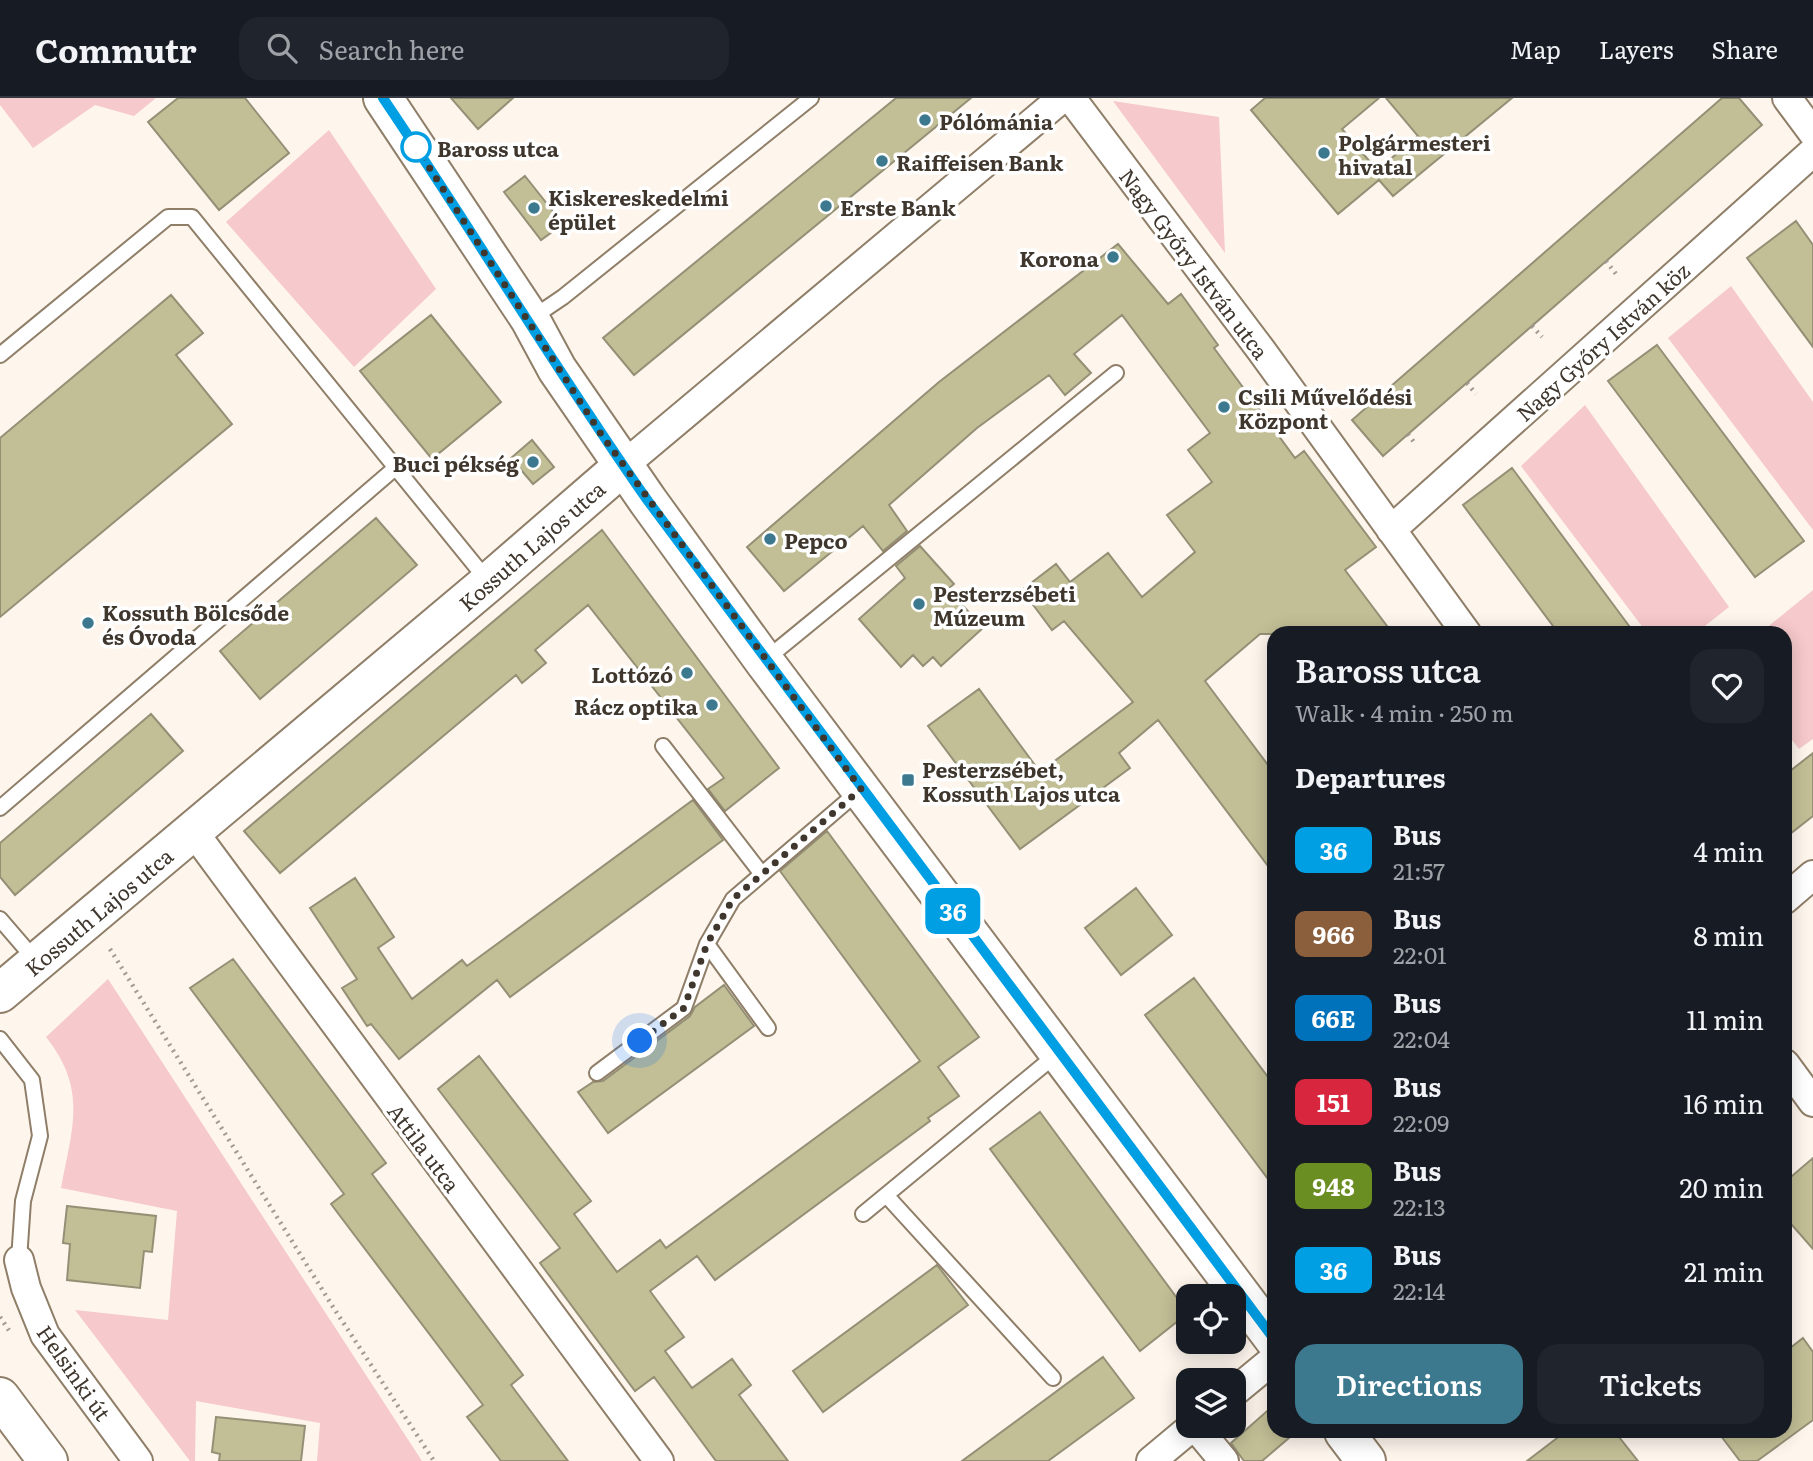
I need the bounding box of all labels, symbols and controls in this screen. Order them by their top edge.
search box [239,17,729,80]
text: Commutr [35,24,197,73]
icon: search [263,29,301,67]
text: Search here [319,29,464,68]
text: Map [1510,31,1561,66]
text: Layers [1599,31,1673,66]
text: Share [1711,31,1778,66]
place label: Pólómánia [939,105,1054,136]
marker: Pólómánia [917,112,933,128]
place label: Polgármesteri hivatal [1338,126,1491,181]
marker: Baross utca [401,132,431,162]
place label: Baross utca [437,132,560,163]
marker: Polgármesteri hivatal [1316,145,1332,161]
place label: Raiffeisen Bank [896,146,1064,177]
marker: Raiffeisen Bank [874,153,890,169]
street label: Nagy Győry István utca [1113,161,1277,365]
place label: Kiskereskedelmi épület [548,181,729,236]
place label: Erste Bank [840,191,957,222]
marker: Erste Bank [818,198,834,214]
marker: Kiskereskedelmi épület [526,200,542,216]
place label: Korona [1019,242,1100,273]
marker: Korona [1105,249,1121,265]
street label: Nagy Győry István köz [1508,255,1696,427]
place label: Csili Művelődési Központ [1238,380,1413,435]
marker: Csili Művelődési Központ [1216,399,1232,415]
place label: Buci pékség [393,447,519,478]
marker: Buci pékség [525,454,541,470]
street label: Kossuth Lajos utca [451,472,611,617]
place label: Pepco [784,524,848,555]
marker: Pepco [762,531,778,547]
place label: Pesterzsébeti Múzeum [933,577,1076,632]
place label: Kossuth Bölcsőde és Óvoda [102,596,289,651]
marker: Pesterzsébeti Múzeum [911,596,927,612]
marker: Kossuth Bölcsőde és Óvoda [80,615,96,631]
text: Baross utca [1295,644,1481,693]
button: heart [1690,649,1764,723]
place label: Lottózó [591,658,673,689]
marker: Lottózó [679,665,695,681]
place label: Rácz optika [574,690,699,721]
text: Walk · 4 min · 250 m [1295,695,1514,729]
marker: Rácz optika [704,697,720,713]
place label: Pesterzsébet, Kossuth Lajos utca [922,753,1121,808]
text: Departures [1295,757,1446,796]
marker: Pesterzsébet, Kossuth Lajos utca [900,772,916,788]
text: Bus [1393,814,1441,853]
text: 4 min [1693,831,1764,870]
text: 36 [1320,832,1347,867]
street label: Kossuth Lajos utca [17,839,179,982]
text: 21:57 [1393,853,1445,887]
line badge: 36 [922,888,984,934]
text: 36 [939,893,967,928]
text: Bus [1393,898,1441,937]
text: 8 min [1693,915,1764,954]
text: 966 [1313,916,1354,951]
text: 22:01 [1393,937,1447,971]
text: Bus [1393,982,1441,1021]
text: 11 min [1687,999,1764,1038]
text: 66E [1312,1000,1356,1035]
text: 22:04 [1393,1021,1450,1055]
your location [622,1023,657,1058]
text: Bus [1393,1066,1441,1105]
text: 16 min [1683,1083,1764,1122]
text: 151 [1317,1084,1350,1119]
street label: Attila utca [381,1096,469,1198]
text: 22:09 [1393,1105,1449,1139]
text: Bus [1393,1150,1441,1189]
text: 20 min [1679,1167,1764,1206]
text: 948 [1312,1168,1355,1203]
text: 22:13 [1393,1189,1446,1223]
text: Bus [1393,1234,1441,1273]
text: 21 min [1684,1251,1764,1290]
text: 36 [1320,1252,1347,1287]
text: 22:14 [1393,1273,1445,1307]
map controls [1176,1284,1246,1438]
button: locate [1176,1284,1246,1354]
street label: Helsinki út [31,1318,120,1427]
button: Directions [1295,1344,1523,1424]
button: Tickets [1537,1344,1764,1424]
button: layers [1176,1368,1246,1438]

